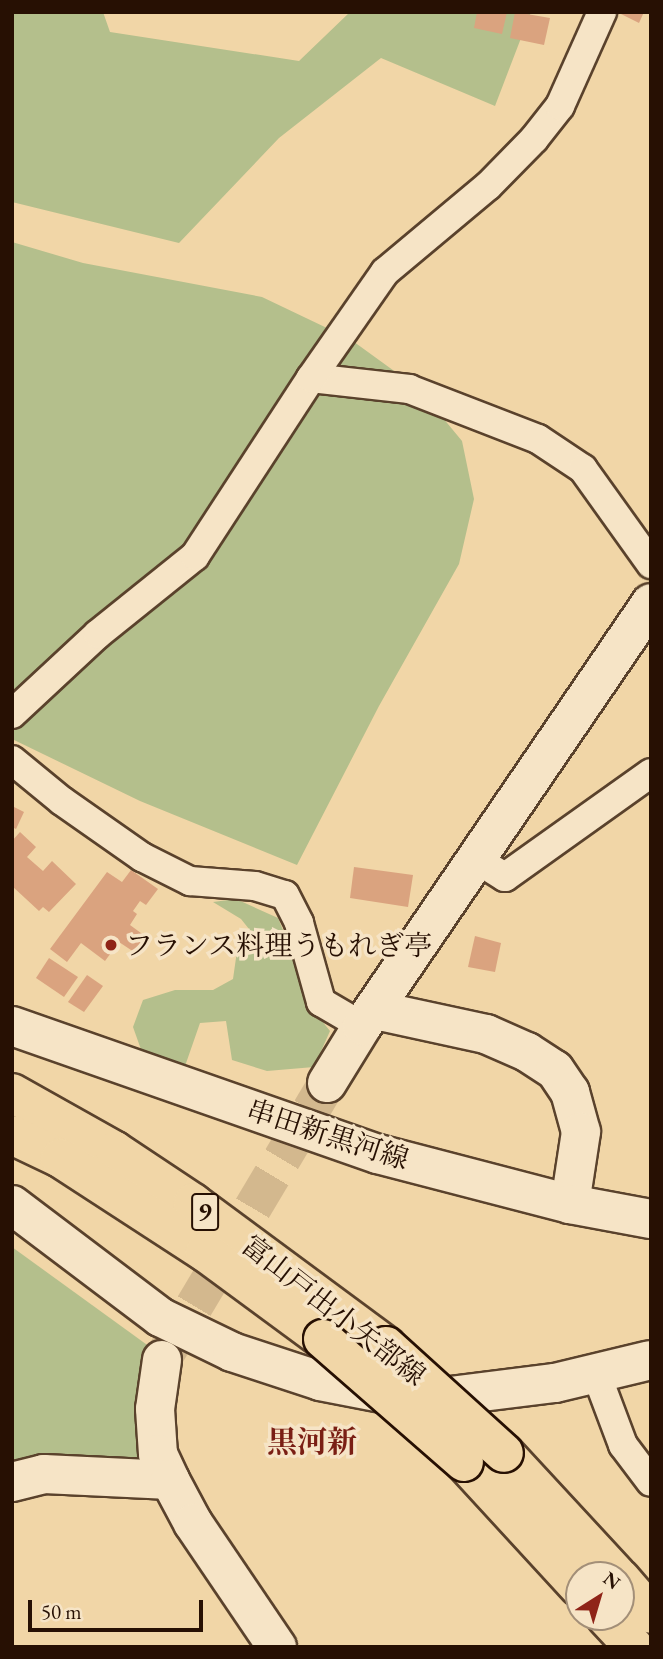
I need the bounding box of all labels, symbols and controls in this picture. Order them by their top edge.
place label: フランス料理うもれぎ亭 [125,928,433,962]
marker: フランス料理うもれぎ亭 [103,937,119,953]
street label: 串田新黒河線 [243,1092,413,1176]
road number: 9 [191,1190,219,1234]
street label: 富山戸出小矢部線 [235,1228,433,1392]
district label: 黒河新 [267,1424,357,1460]
north arrow [565,1561,635,1631]
text: N [598,1566,625,1595]
scale bar [32,1586,206,1630]
text: 50 m [41,1598,82,1625]

